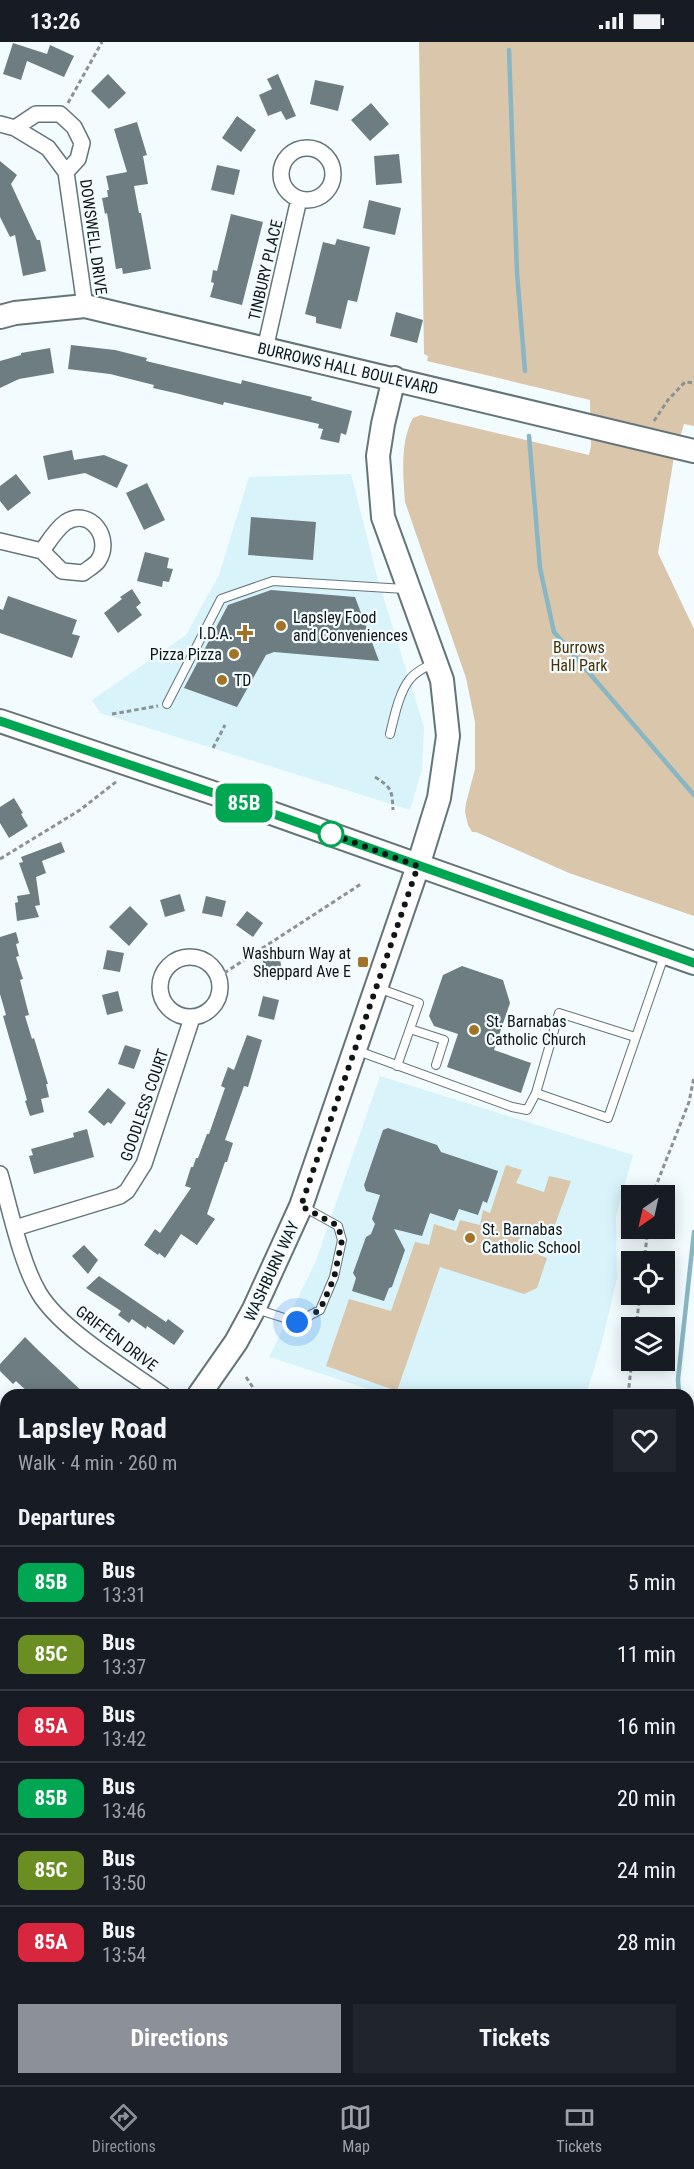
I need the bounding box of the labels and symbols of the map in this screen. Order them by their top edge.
street label: DOWSWELL DRIVE [76,178,111,296]
street label: TINBURY PLACE [245,218,286,322]
street label: BURROWS HALL BOULEVARD [256,338,440,399]
place label: Lapsley Food and Conveniences [293,608,408,645]
marker: Lapsley Food and Conveniences [274,619,288,633]
place label: I.D.A. [199,624,233,643]
marker: I.D.A. [238,626,252,640]
park label: Burrows Hall Park [550,638,608,675]
place label: Pizza Pizza [150,645,222,664]
marker: Pizza Pizza [227,647,241,661]
place label: TD [234,671,251,690]
marker: TD [215,673,229,687]
line badge: 85B [210,784,278,822]
unlabelled marker [318,821,344,847]
place label: Washburn Way at Sheppard Ave E [242,944,351,981]
marker: Washburn Way at Sheppard Ave E [356,955,370,969]
place label: St. Barnabas Catholic Church [486,1012,586,1049]
marker: St. Barnabas Catholic Church [467,1023,481,1037]
street label: GOODLESS COURT [116,1047,173,1164]
north arrow [621,1185,675,1239]
street label: WASHBURN WAY [240,1218,303,1324]
place label: St. Barnabas Catholic School [482,1220,581,1257]
marker: St. Barnabas Catholic School [463,1231,477,1245]
street label: GRIFFEN DRIVE [72,1301,161,1375]
your location [282,1307,312,1337]

